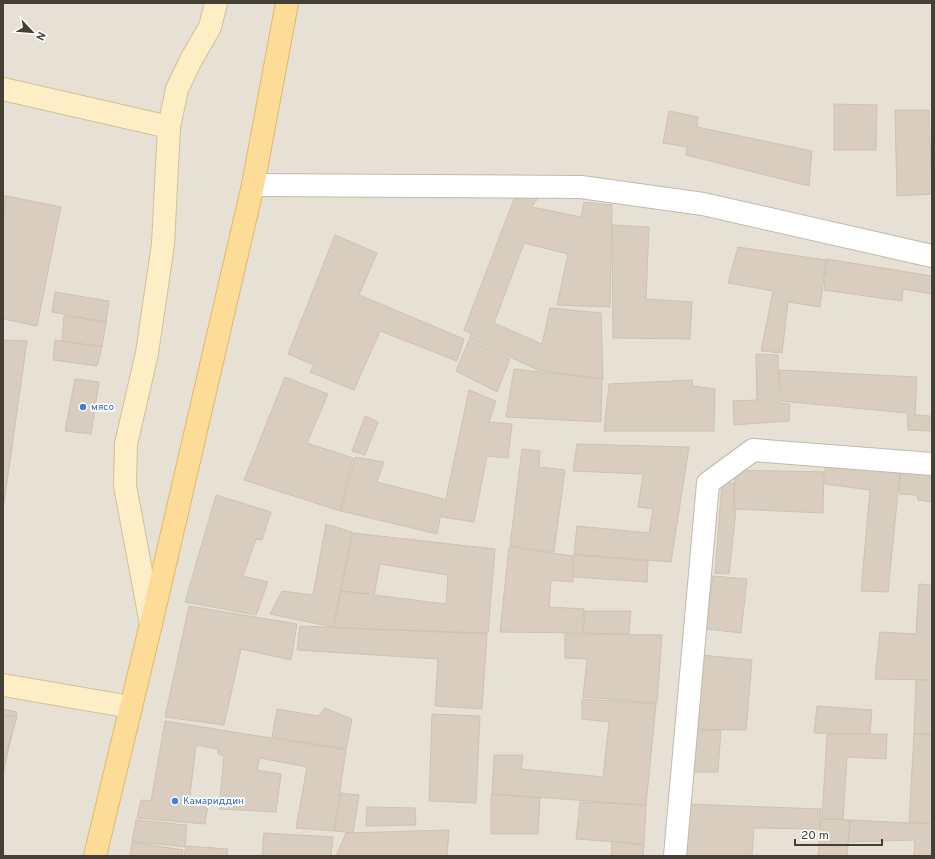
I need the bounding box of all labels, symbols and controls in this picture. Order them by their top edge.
north arrow [12,12,52,52]
text: N [32,29,48,43]
place label: мясо [91,401,114,414]
marker: мясо [78,402,88,412]
place label: Камариддин [183,795,244,808]
marker: Камариддин [170,796,180,806]
scale bar [795,821,882,847]
text: 20 m [801,828,829,844]

